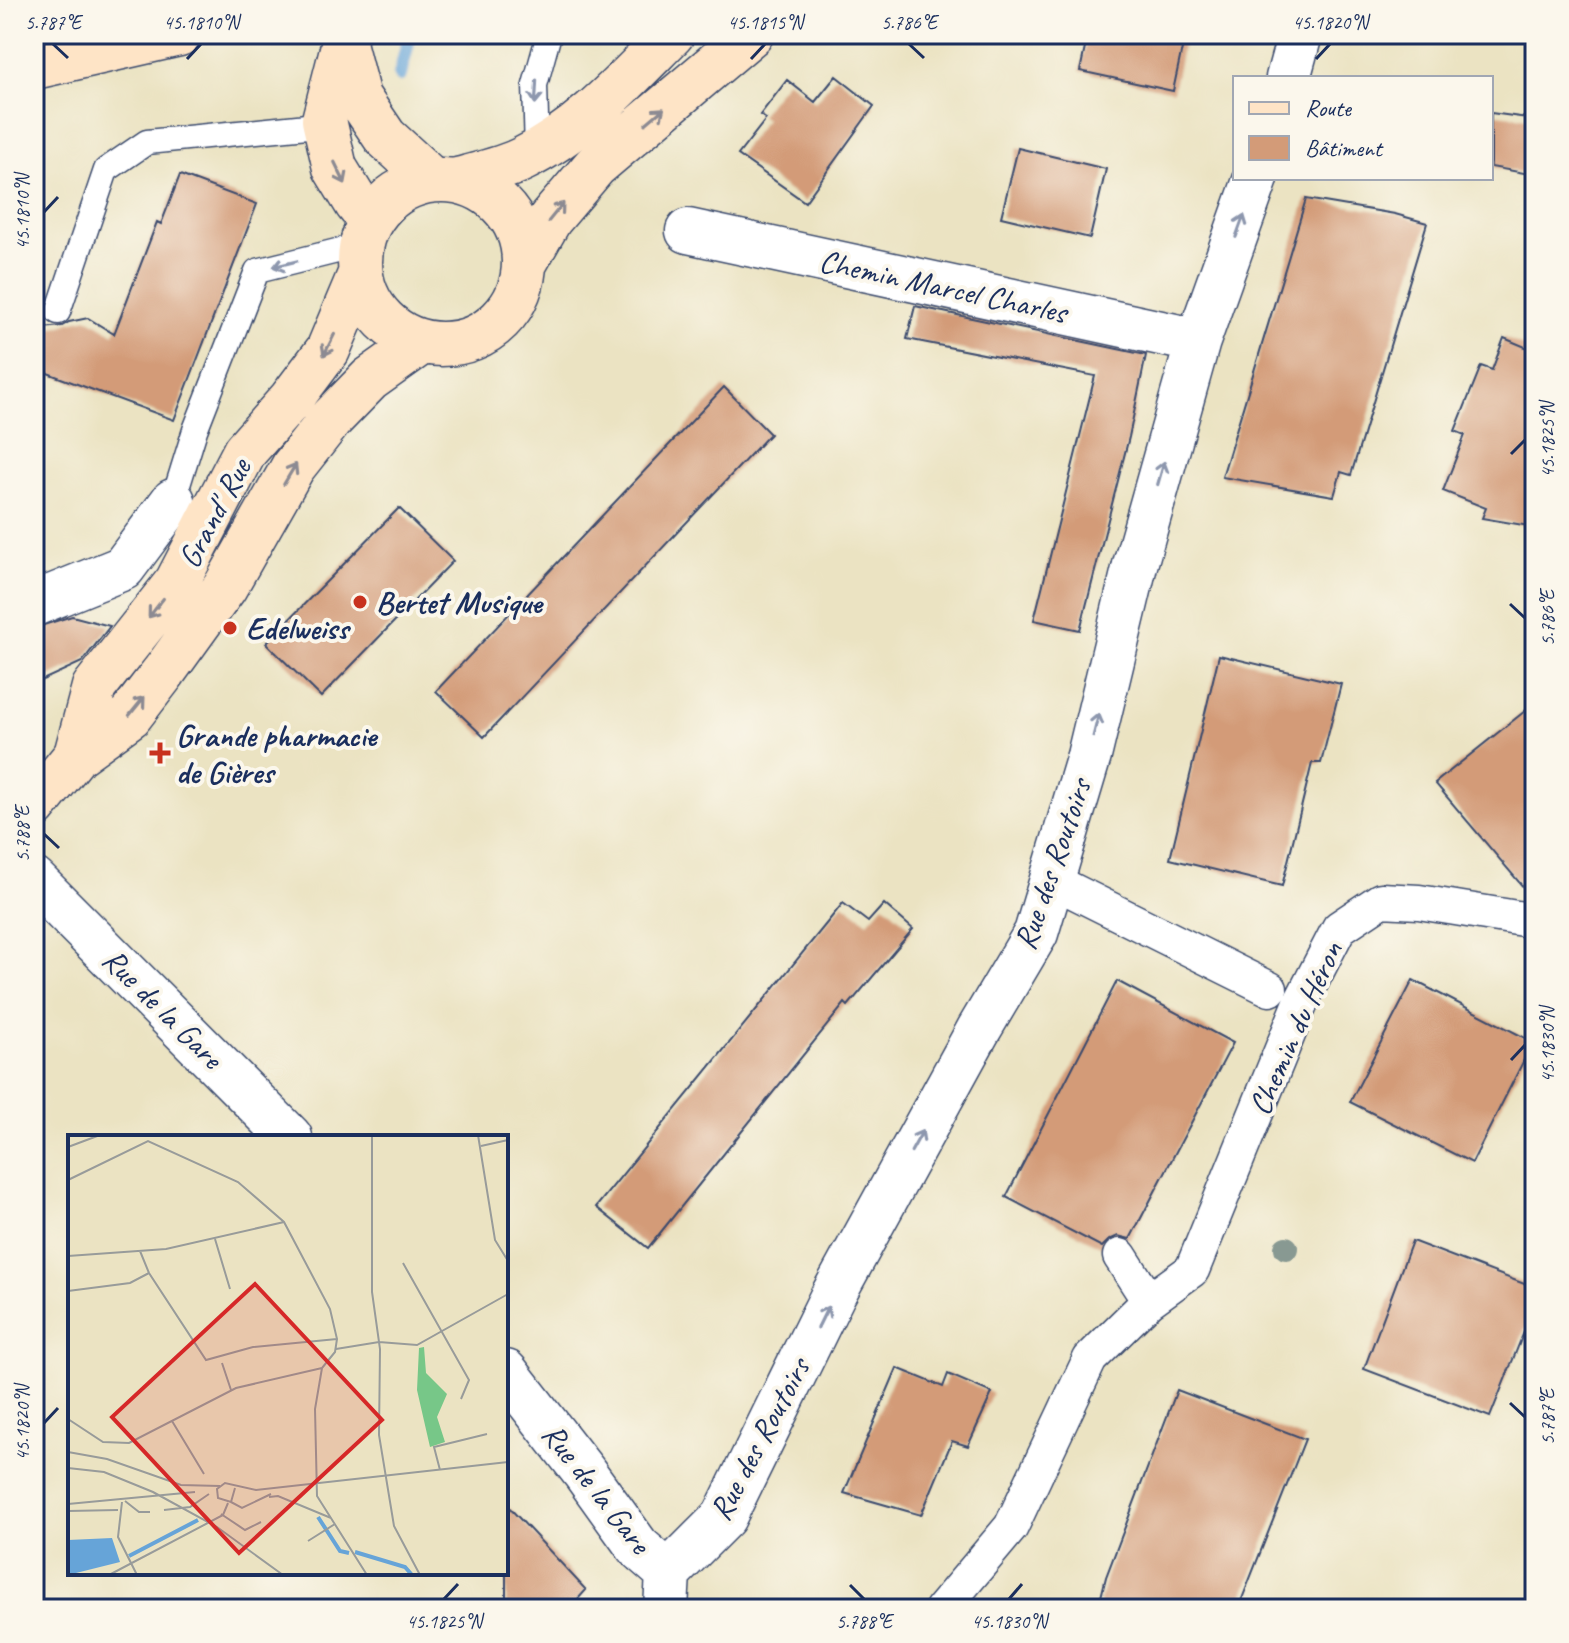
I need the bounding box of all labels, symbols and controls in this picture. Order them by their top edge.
text: 5.787°E [25,10,84,35]
text: 45.1810°N [163,10,242,35]
text: 45.1815°N [727,10,806,35]
text: 5.786°E [881,10,940,35]
text: 45.1820°N [1292,10,1371,35]
legend [1233,76,1493,180]
one-way arrow [529,78,544,105]
text: Route [1305,93,1353,123]
one-way arrow [644,107,664,125]
text: Bâtiment [1305,133,1384,163]
one-way arrow [333,161,348,185]
text: 45.1810°N [10,171,35,250]
one-way arrow [548,202,565,223]
one-way arrow [1233,213,1248,238]
street label: Chemin Marcel Charles [816,240,1073,333]
one-way arrow [273,257,299,272]
one-way arrow [320,332,336,356]
text: 45.1825°N [1535,399,1560,478]
street label: Grand' Rue [169,449,261,575]
one-way arrow [1154,461,1169,487]
one-way arrow [282,463,298,486]
place label: Bertet Musique [376,582,544,623]
text: 5.786°E [1535,587,1560,646]
marker: Bertet Musique [351,593,369,611]
one-way arrow [148,597,165,618]
place label: Edelweiss [246,608,352,649]
marker: Edelweiss [221,619,239,637]
one-way arrow [128,696,146,717]
one-way arrow [1090,713,1105,738]
place label: Grande pharmacie de Gières [176,715,379,793]
marker: Grande pharmacie de Gières [151,744,169,762]
street label: Rue des Routoirs [1004,771,1102,955]
text: 5.788°E [10,803,35,862]
street label: Chemin du Héron [1239,934,1352,1121]
street label: Rue de la Gare [94,939,234,1079]
text: 45.1830°N [1535,1004,1560,1083]
one-way arrow [909,1130,925,1153]
inset map [68,1135,508,1575]
one-way arrow [815,1306,831,1330]
street label: Rue des Routoirs [700,1349,820,1528]
text: 45.1820°N [10,1382,35,1461]
text: 5.787°E [1535,1386,1560,1445]
street label: Rue de la Gare [533,1415,662,1564]
text: 45.1825°N [406,1609,485,1634]
text: 5.788°E [836,1609,895,1634]
text: 45.1830°N [971,1609,1050,1634]

